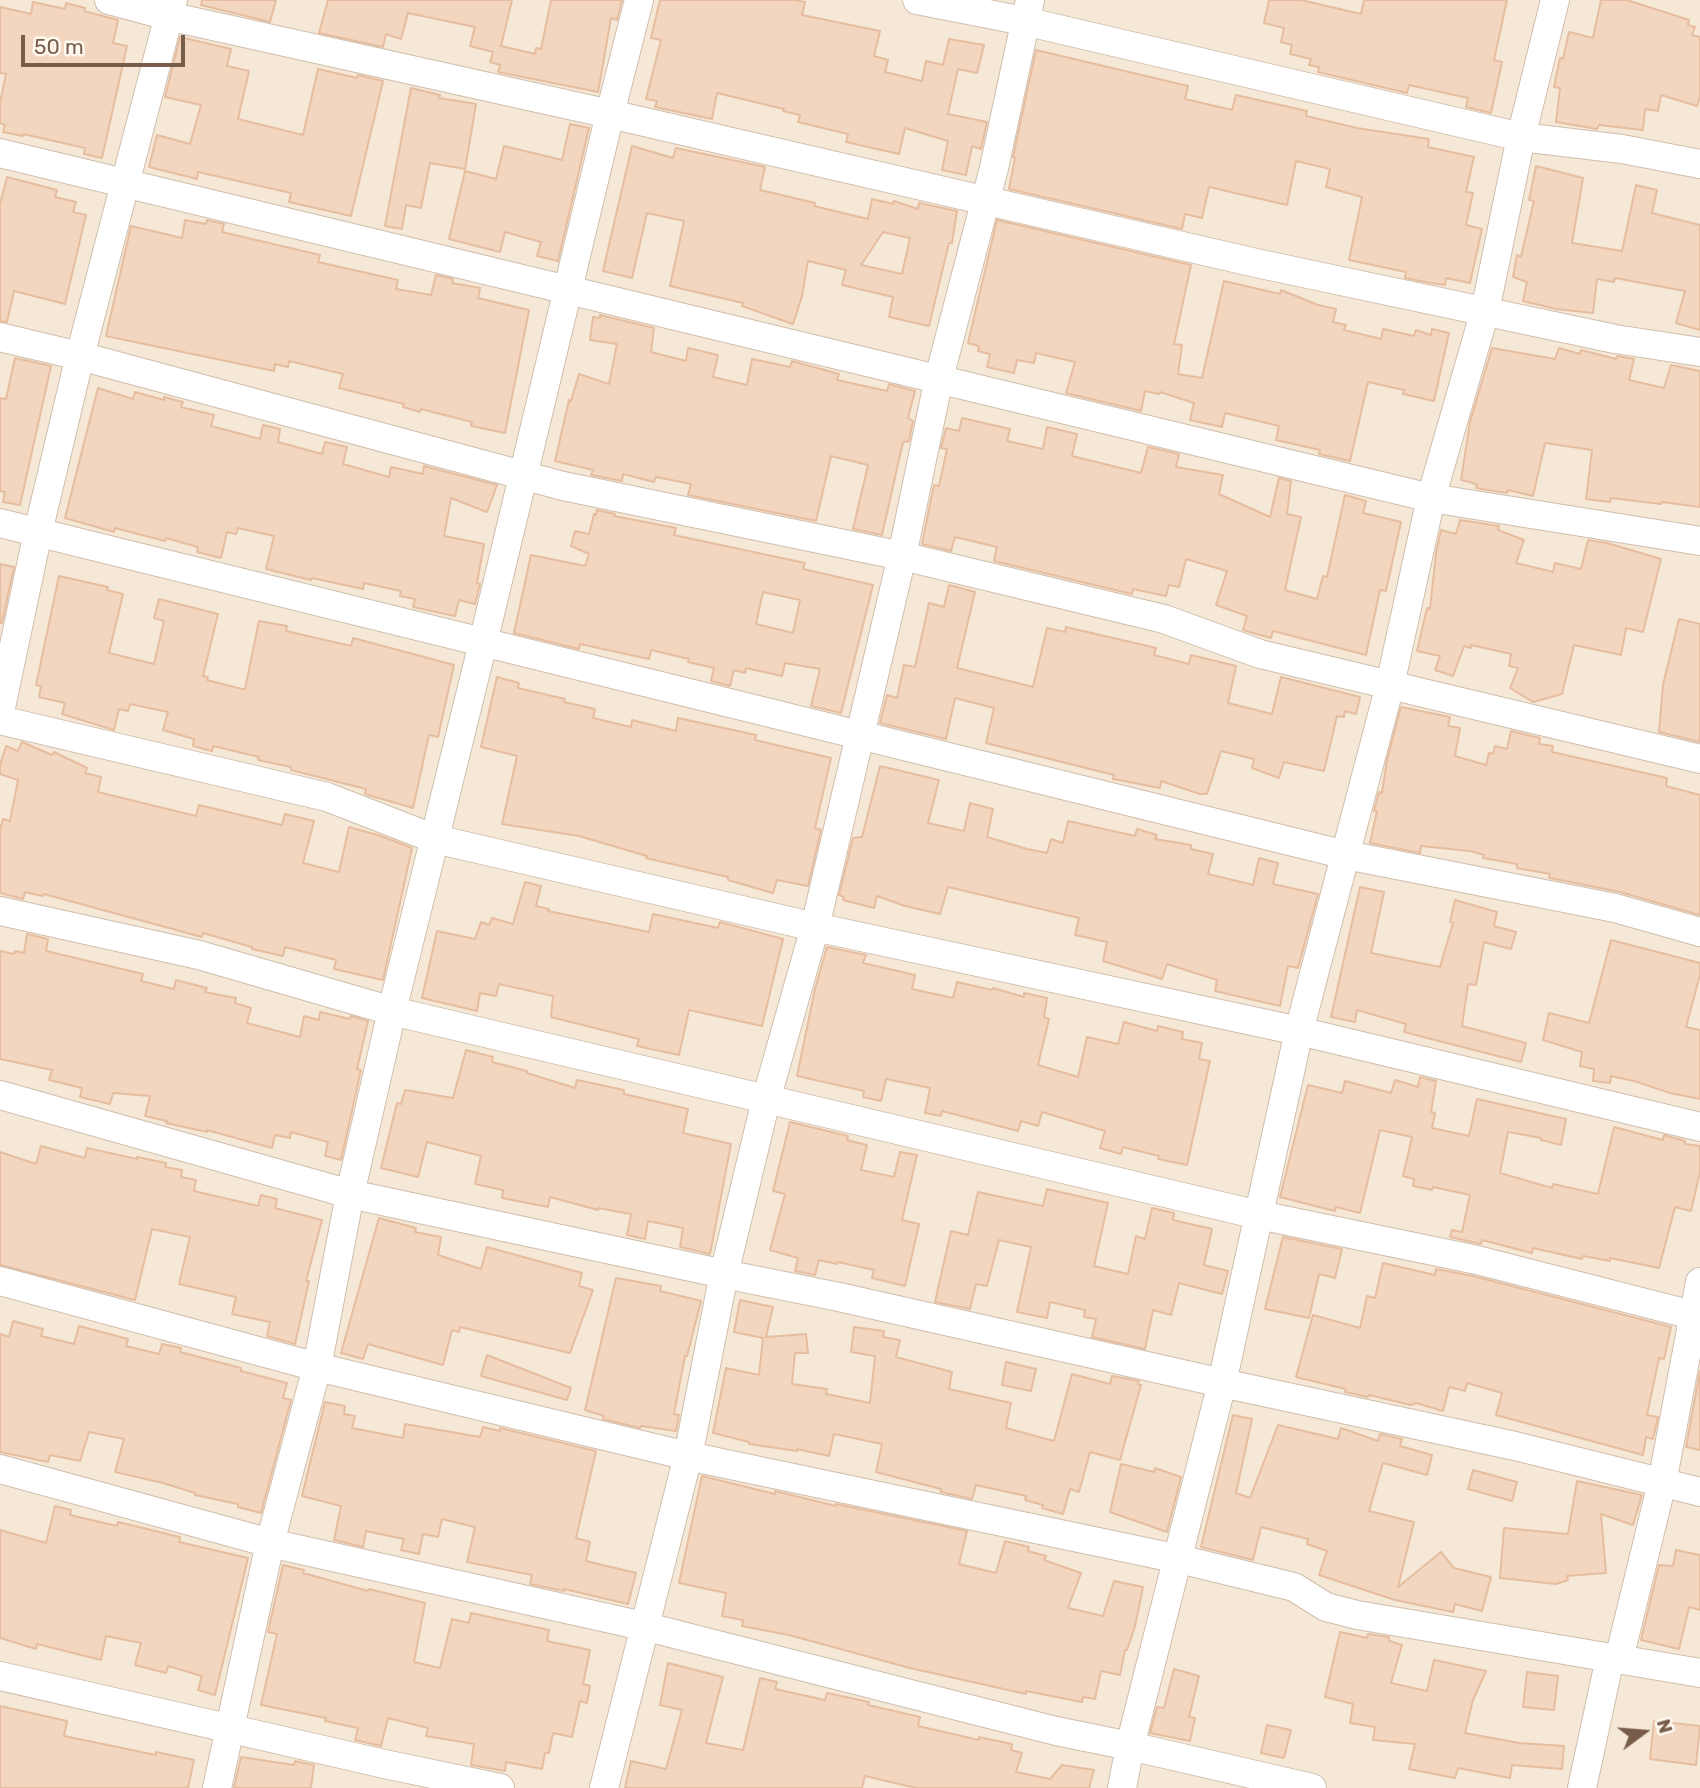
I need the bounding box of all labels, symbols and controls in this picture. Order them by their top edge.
scale bar [24,21,189,65]
text: 50 m [34,34,84,59]
north arrow [1609,1697,1679,1767]
text: N [1652,1716,1678,1736]

